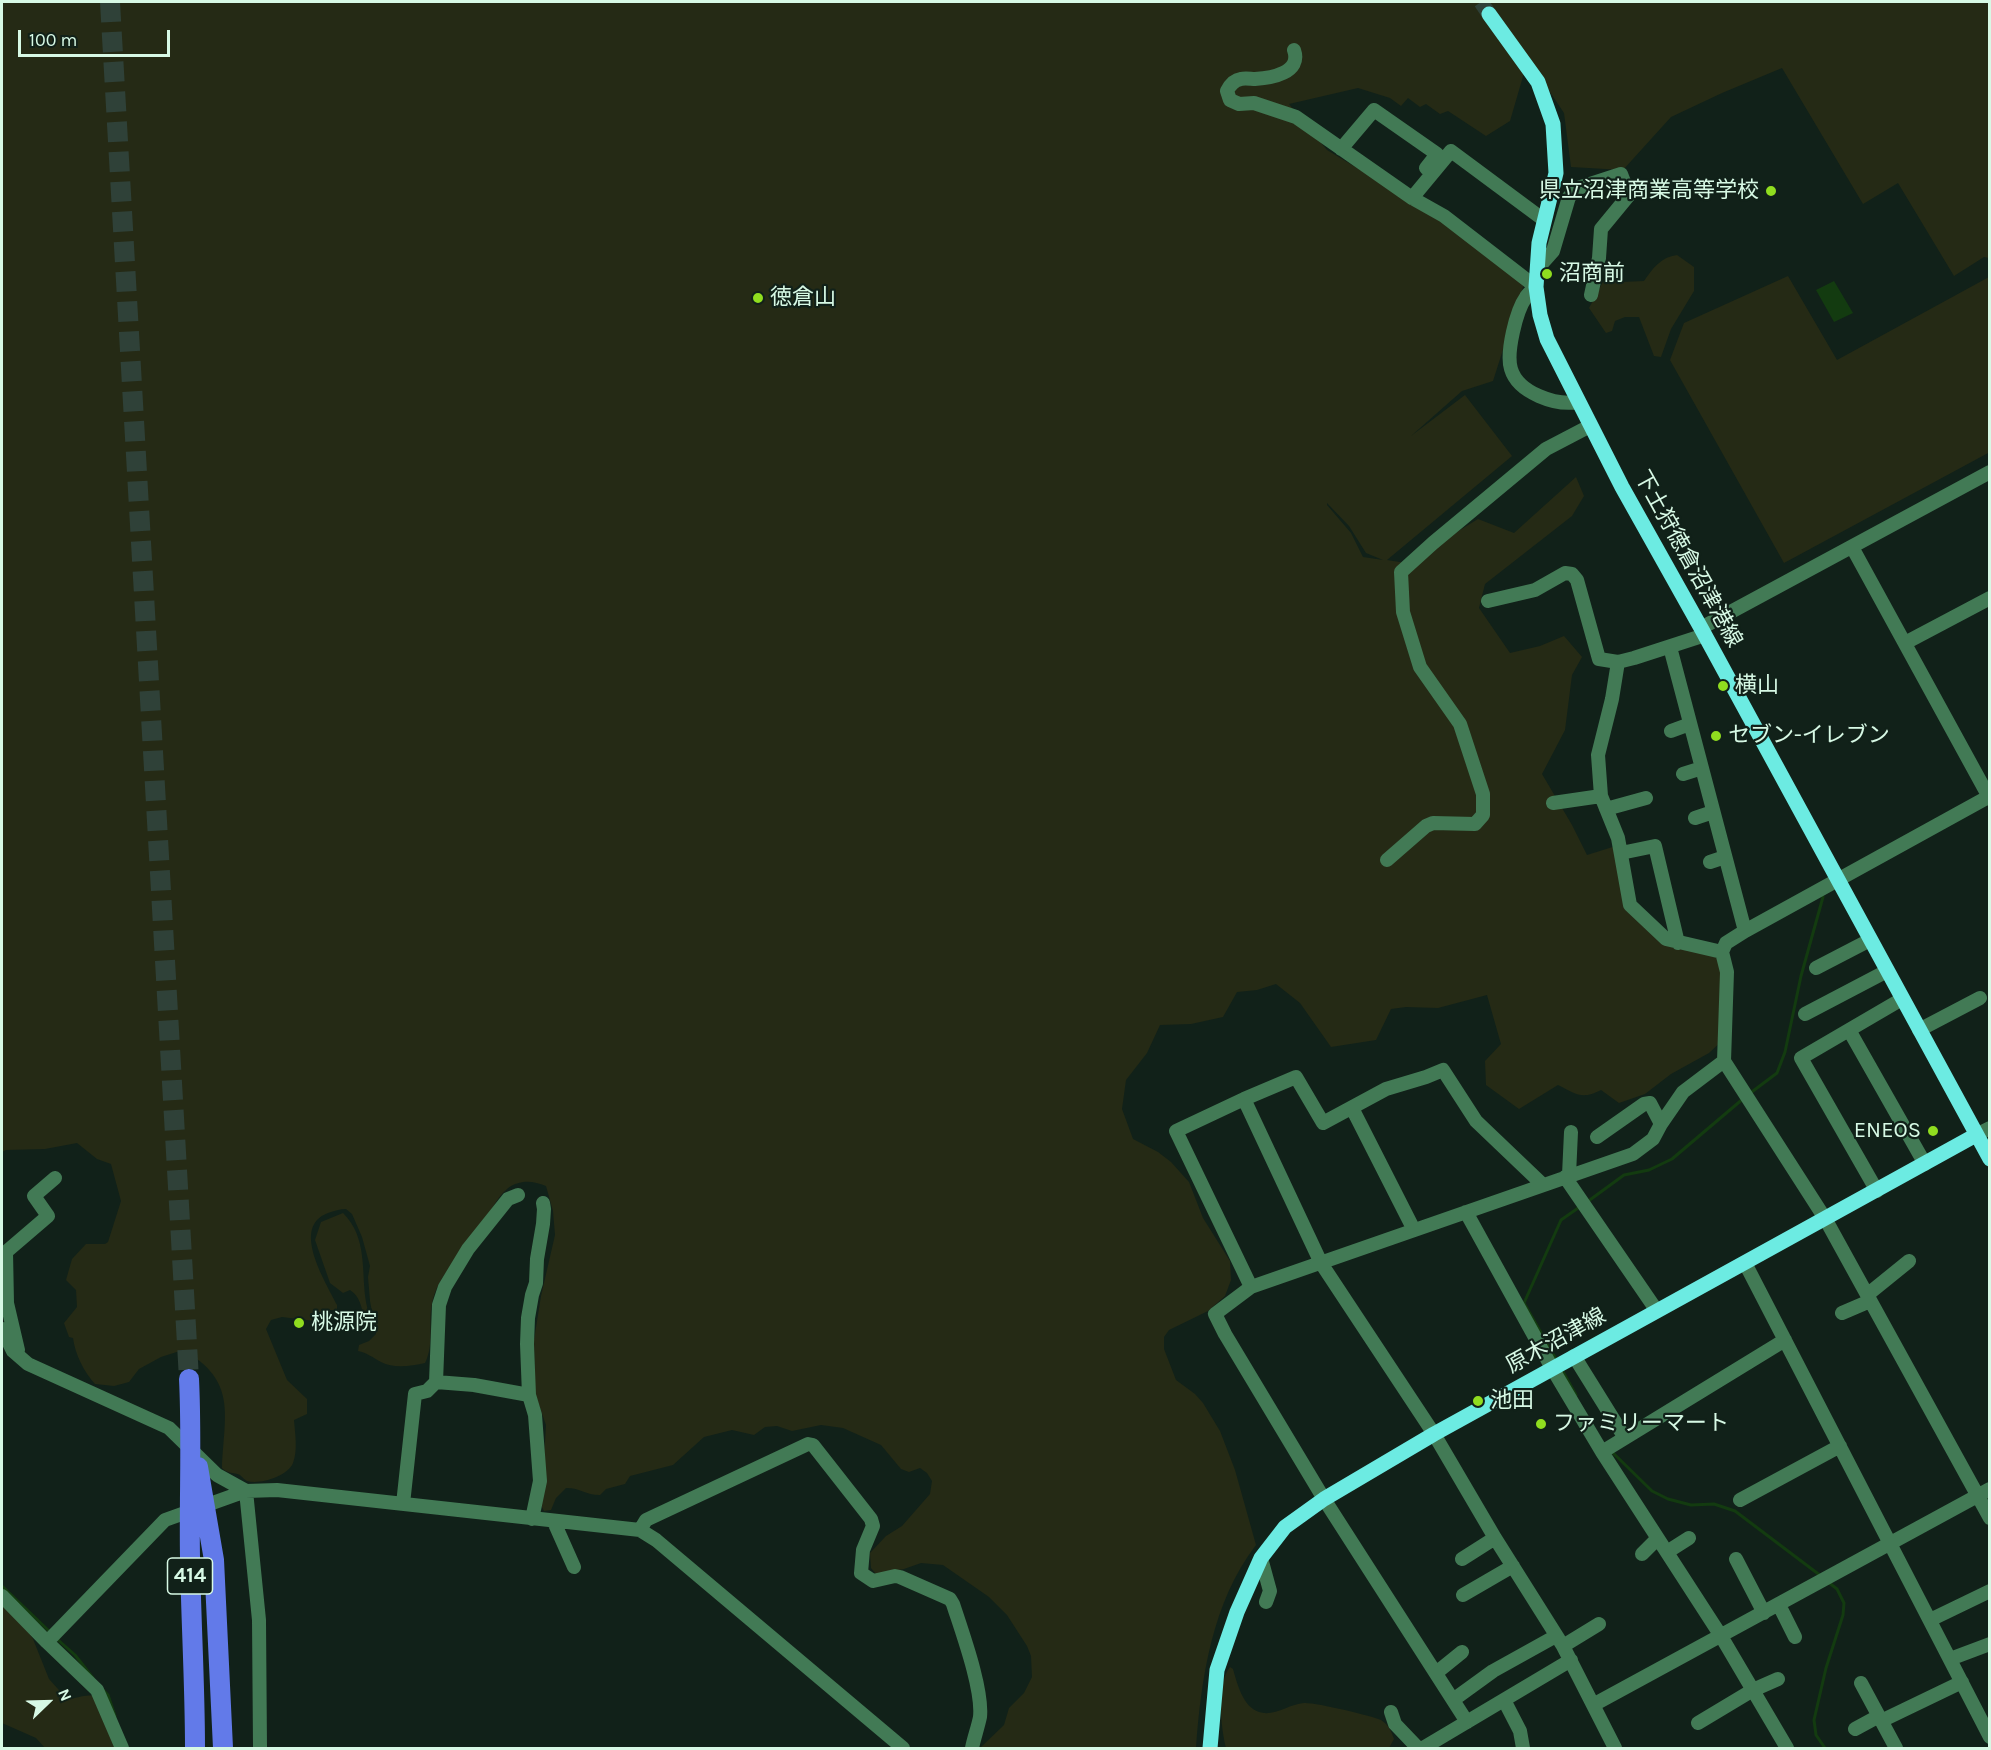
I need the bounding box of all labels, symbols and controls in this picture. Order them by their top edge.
scale bar [21,18,172,56]
text: 100 m [29,29,77,51]
place label: 県立沼津商業高等学校 [1539,178,1759,204]
marker: 県立沼津商業高等学校 [1764,184,1778,198]
place label: 沼商前 [1559,261,1625,287]
marker: 沼商前 [1540,267,1554,281]
place label: 徳倉山 [770,285,836,311]
marker: 徳倉山 [751,291,765,305]
street label: 下土狩徳倉沼津港線 [1628,466,1748,652]
place label: 横山 [1735,673,1779,699]
marker: 横山 [1716,679,1730,693]
place label: セブン-イレブン [1728,723,1890,749]
marker: セブン-イレブン [1709,729,1723,743]
place label: ENEOS [1854,1118,1921,1144]
marker: ENEOS [1926,1124,1940,1138]
street label: 原木沼津線 [1501,1303,1611,1379]
place label: 桃源院 [311,1310,377,1336]
marker: 桃源院 [292,1316,306,1330]
place label: 池田 [1490,1388,1534,1414]
marker: 池田 [1471,1394,1485,1408]
place label: ファミリーマート [1553,1411,1729,1437]
marker: ファミリーマート [1534,1417,1548,1431]
road number: 414 [168,1558,213,1594]
north arrow [18,1672,78,1732]
text: N [54,1686,76,1704]

